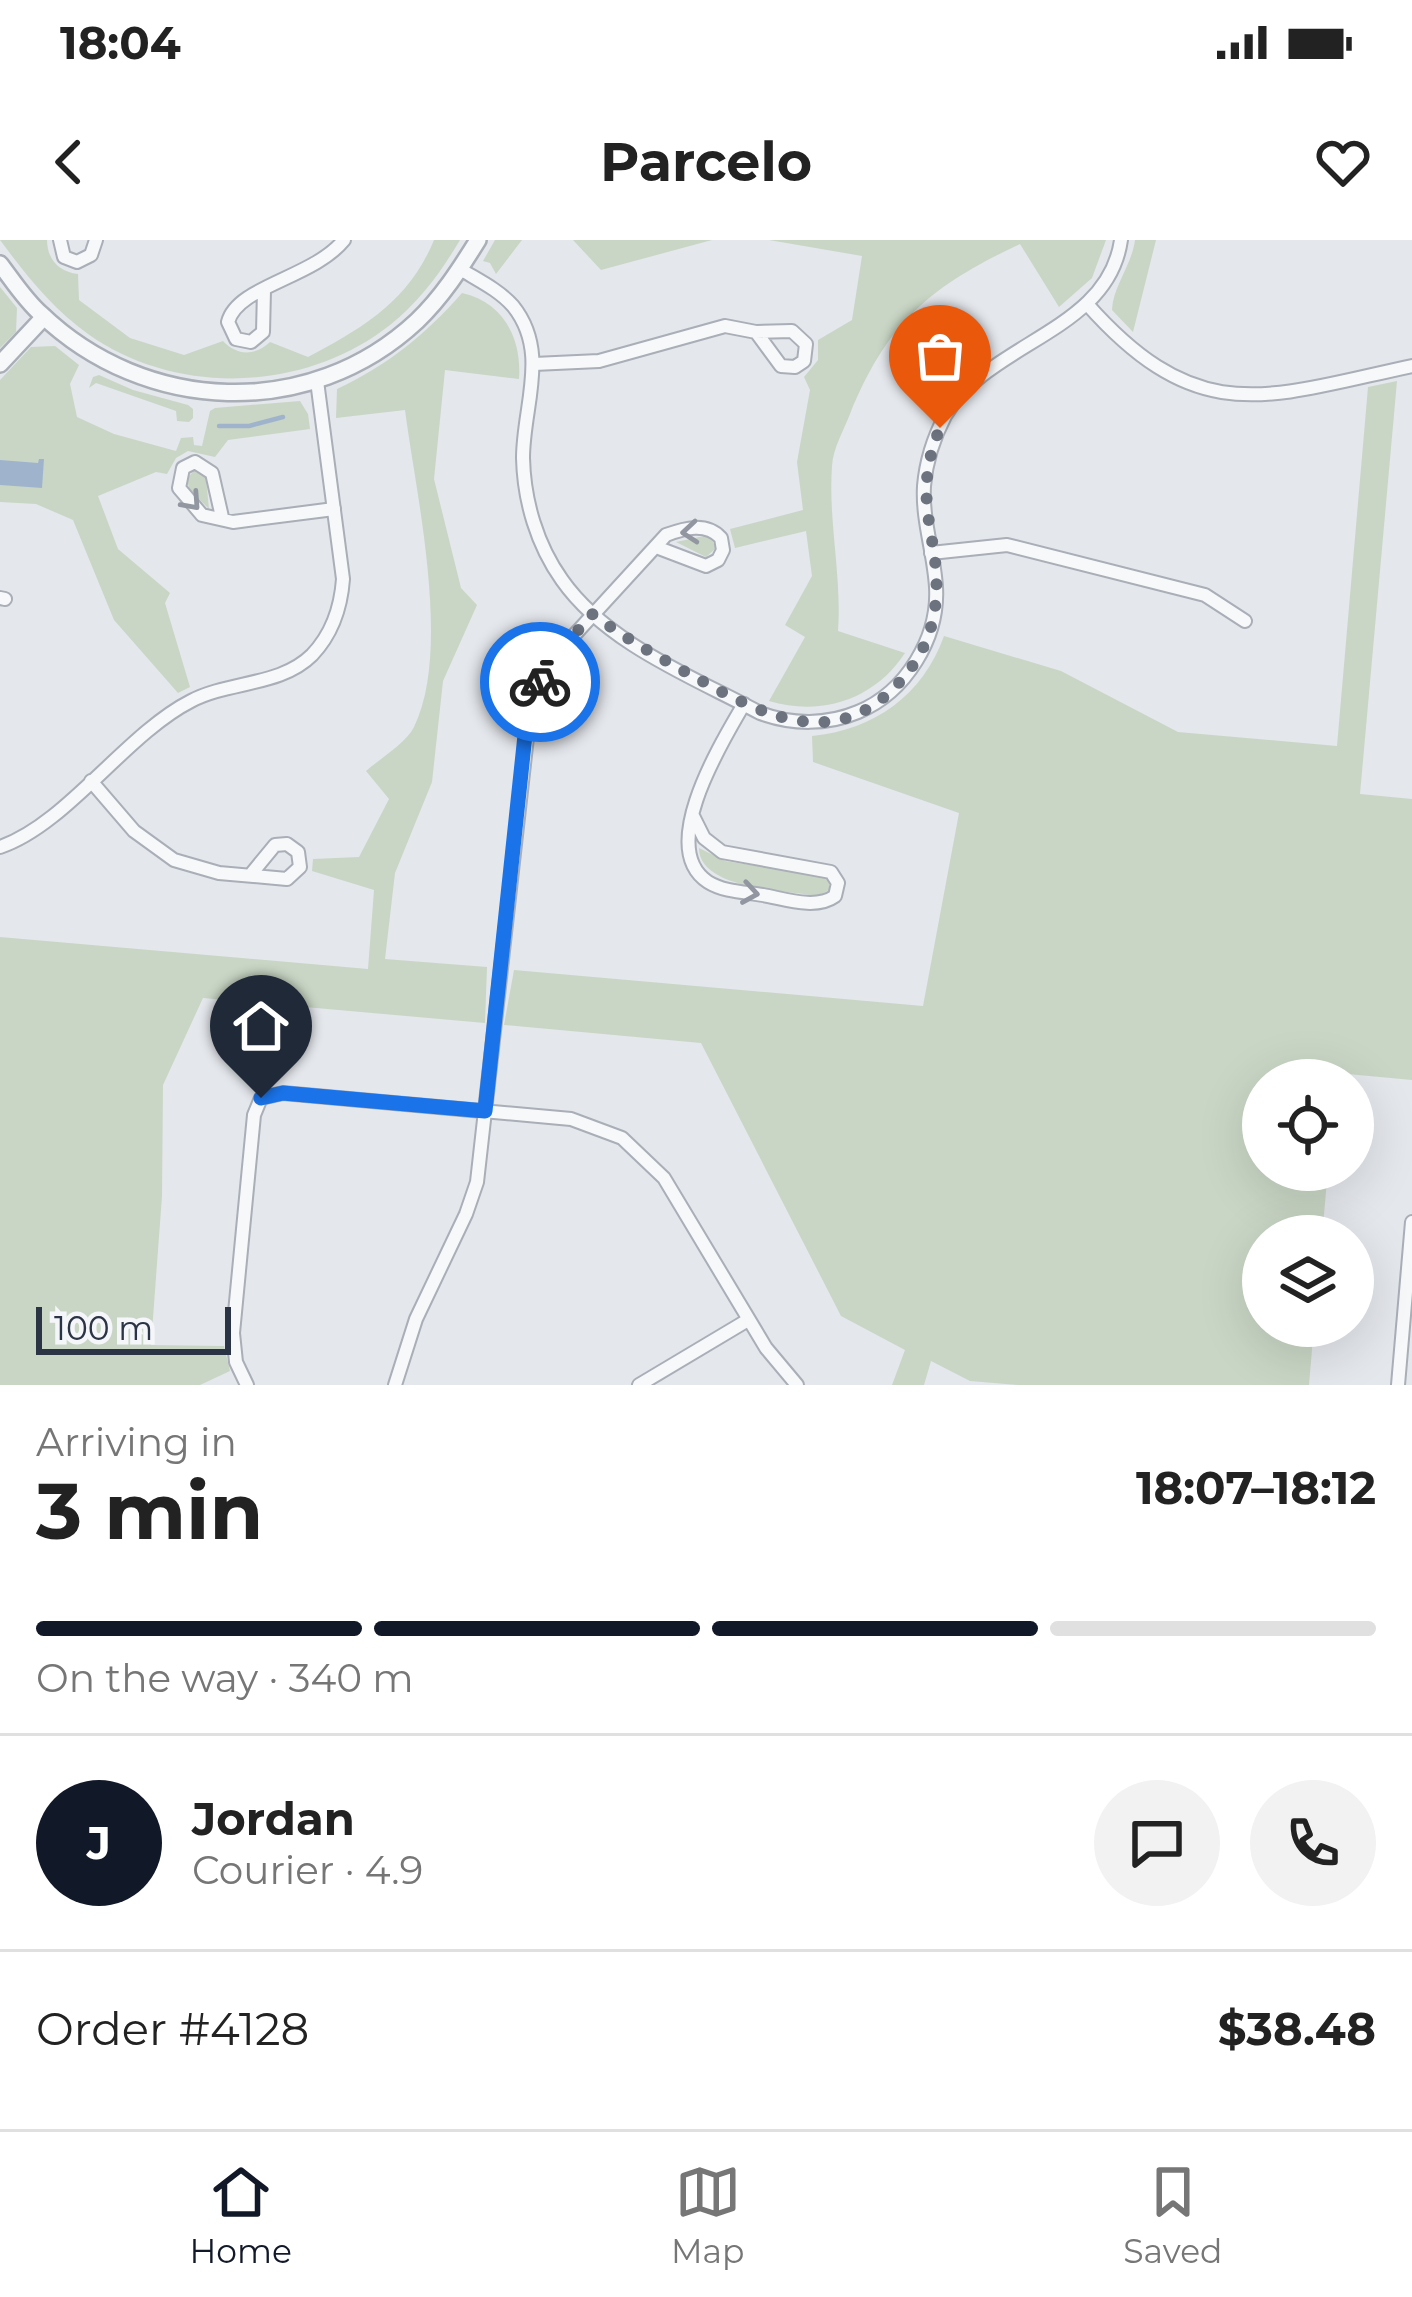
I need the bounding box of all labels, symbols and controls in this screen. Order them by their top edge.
text: 18:04 [60,15,181,70]
icon: back [36,129,102,195]
text: Parcelo [600,129,812,195]
icon: heart [1310,129,1376,195]
pin [889,305,991,428]
icon: bag [907,323,973,389]
one-way arrow [178,488,200,510]
one-way arrow [681,519,700,544]
courier [480,622,600,742]
icon: bike [507,649,573,715]
one-way arrow [740,879,760,905]
pin [210,975,312,1098]
icon: home [228,993,294,1059]
map controls [1242,1059,1374,1347]
button: locate [1242,1059,1374,1191]
button: layers [1242,1215,1374,1347]
scale bar [36,1301,231,1354]
text: 100 m [54,1308,153,1348]
text: Arriving in [36,1418,237,1466]
text: 18:07–18:12 [1136,1460,1376,1515]
text: 3 min [36,1463,263,1559]
text: On the way · 340 m [36,1654,414,1702]
button: chat [1094,1780,1220,1906]
button: phone [1250,1780,1376,1906]
text: Jordan [192,1791,355,1846]
text: J [87,1815,111,1870]
text: Courier · 4.9 [192,1846,423,1894]
text: Order #4128 [36,2001,309,2056]
text: $38.48 [1218,2001,1376,2056]
tab: Home [190,2159,292,2271]
tab: Map [671,2159,744,2271]
tab: Saved [1123,2159,1222,2271]

